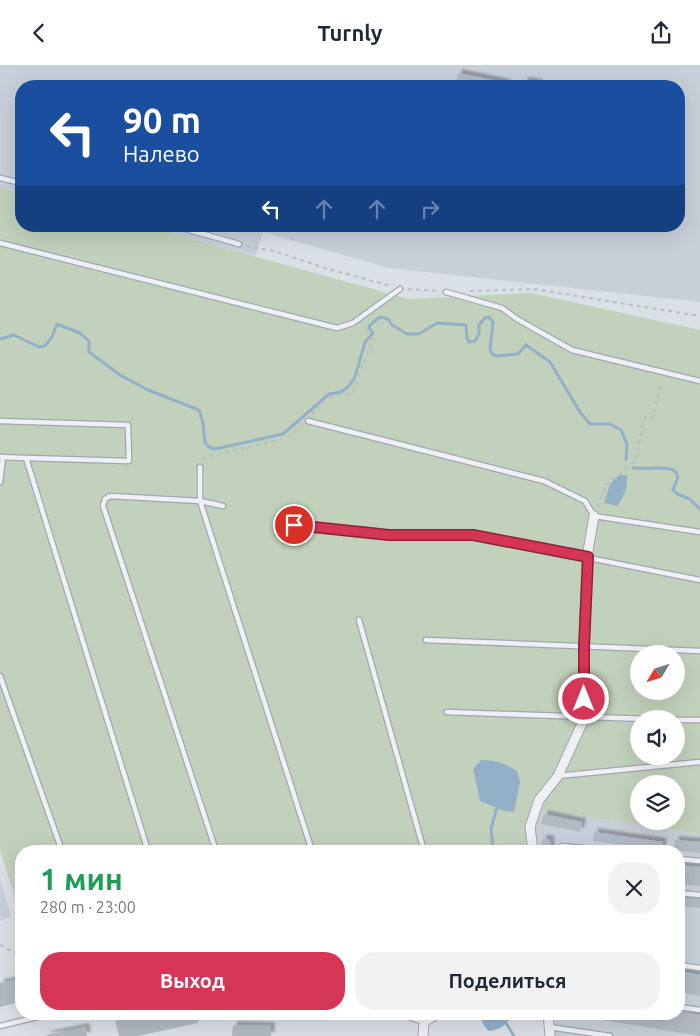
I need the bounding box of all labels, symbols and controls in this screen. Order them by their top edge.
icon: back [25,19,53,47]
icon: share [647,19,675,47]
text: Turnly [318,20,382,45]
icon: left [40,100,105,165]
text: 90 m [123,100,201,140]
text: Налево [123,141,200,166]
icon: left [257,195,285,223]
icon: ahead [310,195,338,223]
icon: ahead [363,195,391,223]
icon: right [416,195,444,223]
pin [273,504,315,546]
icon: arrive [280,511,308,539]
north arrow [630,645,685,700]
map controls [630,645,685,830]
position arrow [557,672,609,724]
button: sound [630,710,685,765]
button: layers [630,775,685,830]
text: 1 мин [40,862,123,896]
button: close [608,862,660,914]
text: 280 m · 23:00 [40,898,136,916]
button: Выход [40,952,345,1010]
button: Поделиться [355,952,660,1010]

